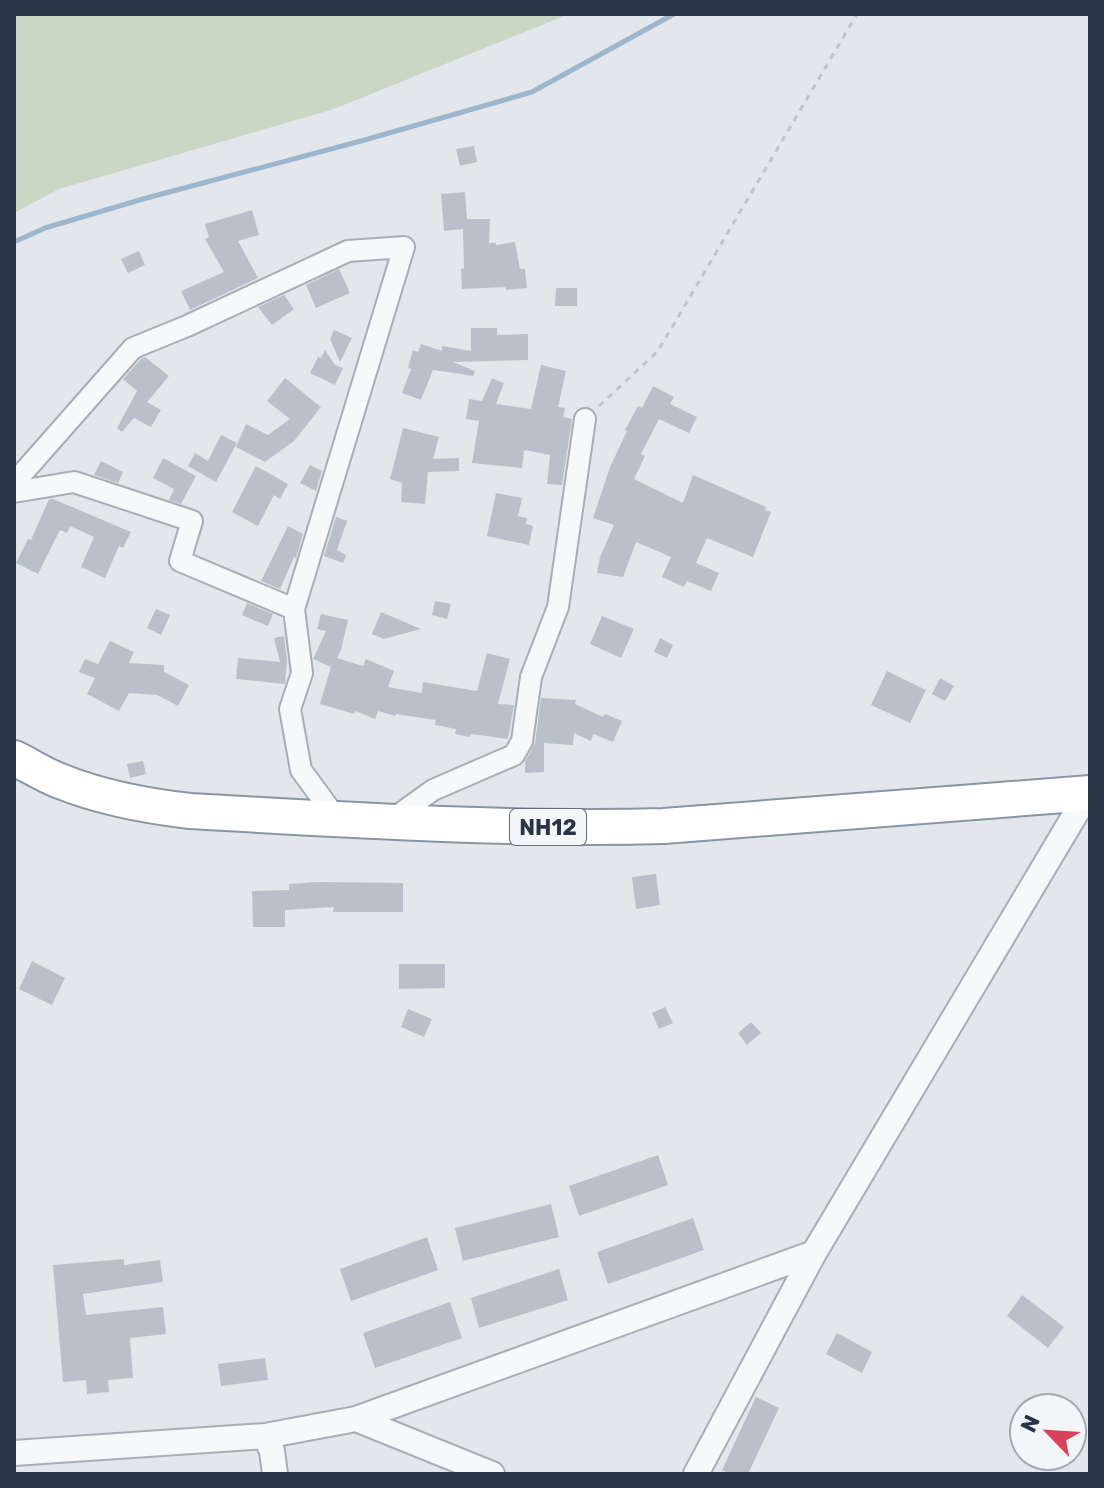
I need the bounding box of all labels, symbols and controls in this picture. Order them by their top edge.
road number: NH12 [510,809,586,845]
north arrow [1008,1392,1088,1472]
text: N [1015,1411,1046,1437]

